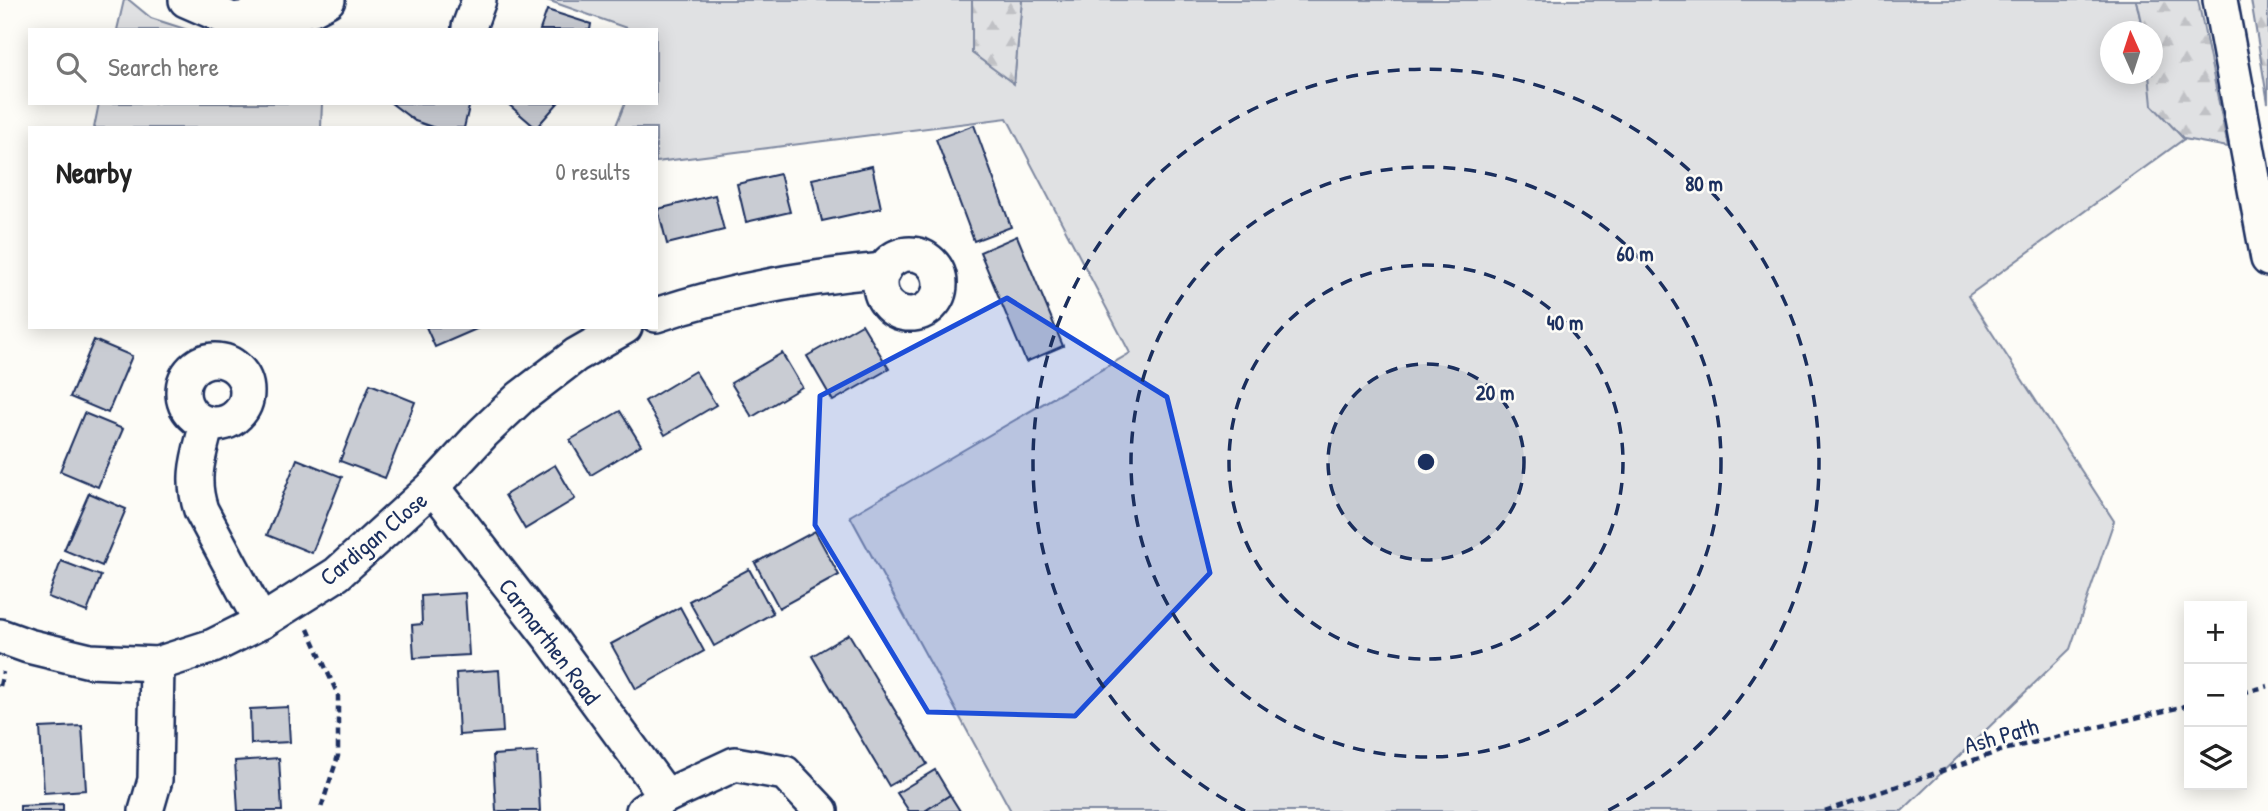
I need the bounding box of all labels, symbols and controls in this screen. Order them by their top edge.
north arrow [2100,21,2163,84]
search box [28,28,658,105]
icon: search [52,48,90,86]
text: Search here [108,49,219,84]
text: Nearby [56,152,132,192]
text: 0 results [555,156,630,187]
text: 80 m [1685,169,1723,198]
text: 60 m [1617,239,1653,268]
text: 40 m [1547,308,1583,337]
text: 20 m [1476,378,1514,407]
centre of rings [1414,450,1438,474]
street label: Cardigan Close [313,483,434,592]
street label: Carmarthen Road [492,571,608,711]
map controls [2184,601,2247,790]
button: + [2184,601,2247,664]
button: − [2184,664,2247,727]
street label: Ash Path [1960,709,2042,761]
button: layers [2184,727,2247,790]

